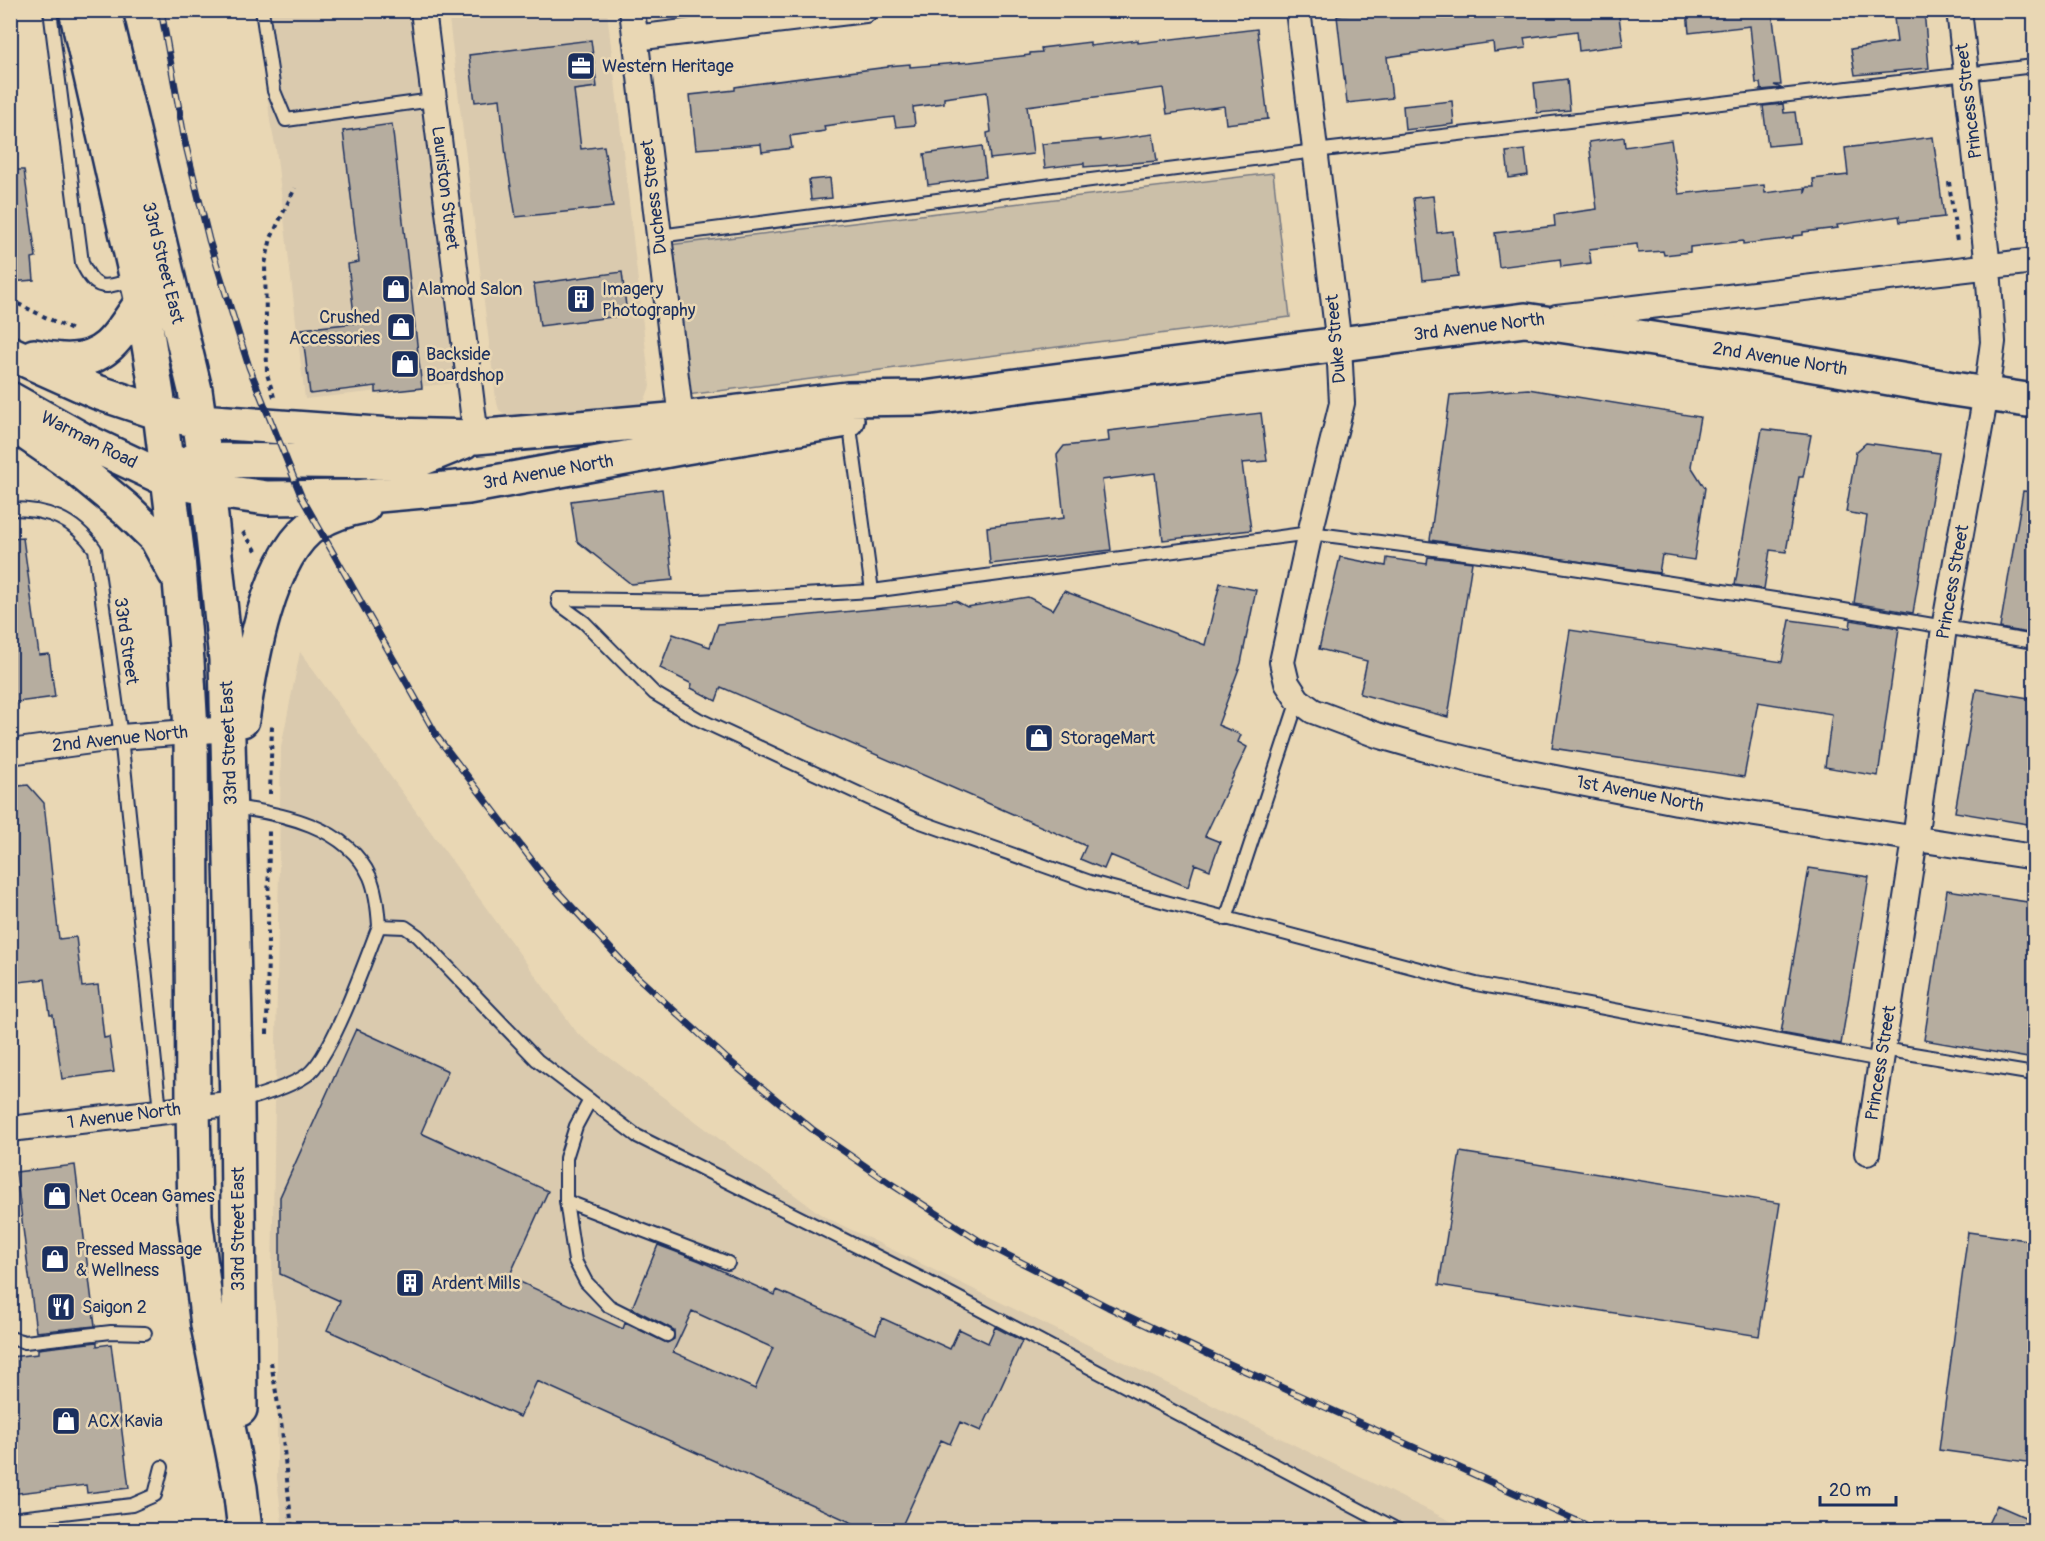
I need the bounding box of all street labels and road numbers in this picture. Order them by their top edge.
street label: Princess Street [1950,41,1987,160]
street label: Lauriston Street [426,125,464,252]
street label: Duchess Street [635,138,672,256]
street label: 33rd Street East [137,200,189,327]
street label: Duke Street [1321,293,1351,384]
street label: 3rd Avenue North [1412,308,1546,346]
street label: 2nd Avenue North [1711,337,1849,381]
street label: Warman Road [37,406,141,474]
street label: 3rd Avenue North [481,449,615,495]
street label: Princess Street [1932,522,1975,641]
street label: 33rd Street [109,596,144,687]
street label: 33rd Street East [215,680,243,806]
street label: 2nd Avenue North [51,720,189,758]
street label: 1st Avenue North [1574,770,1706,818]
street label: Princess Street [1861,1003,1902,1122]
street label: 1 Avenue North [66,1098,182,1134]
street label: 33rd Street East [227,1166,250,1291]

